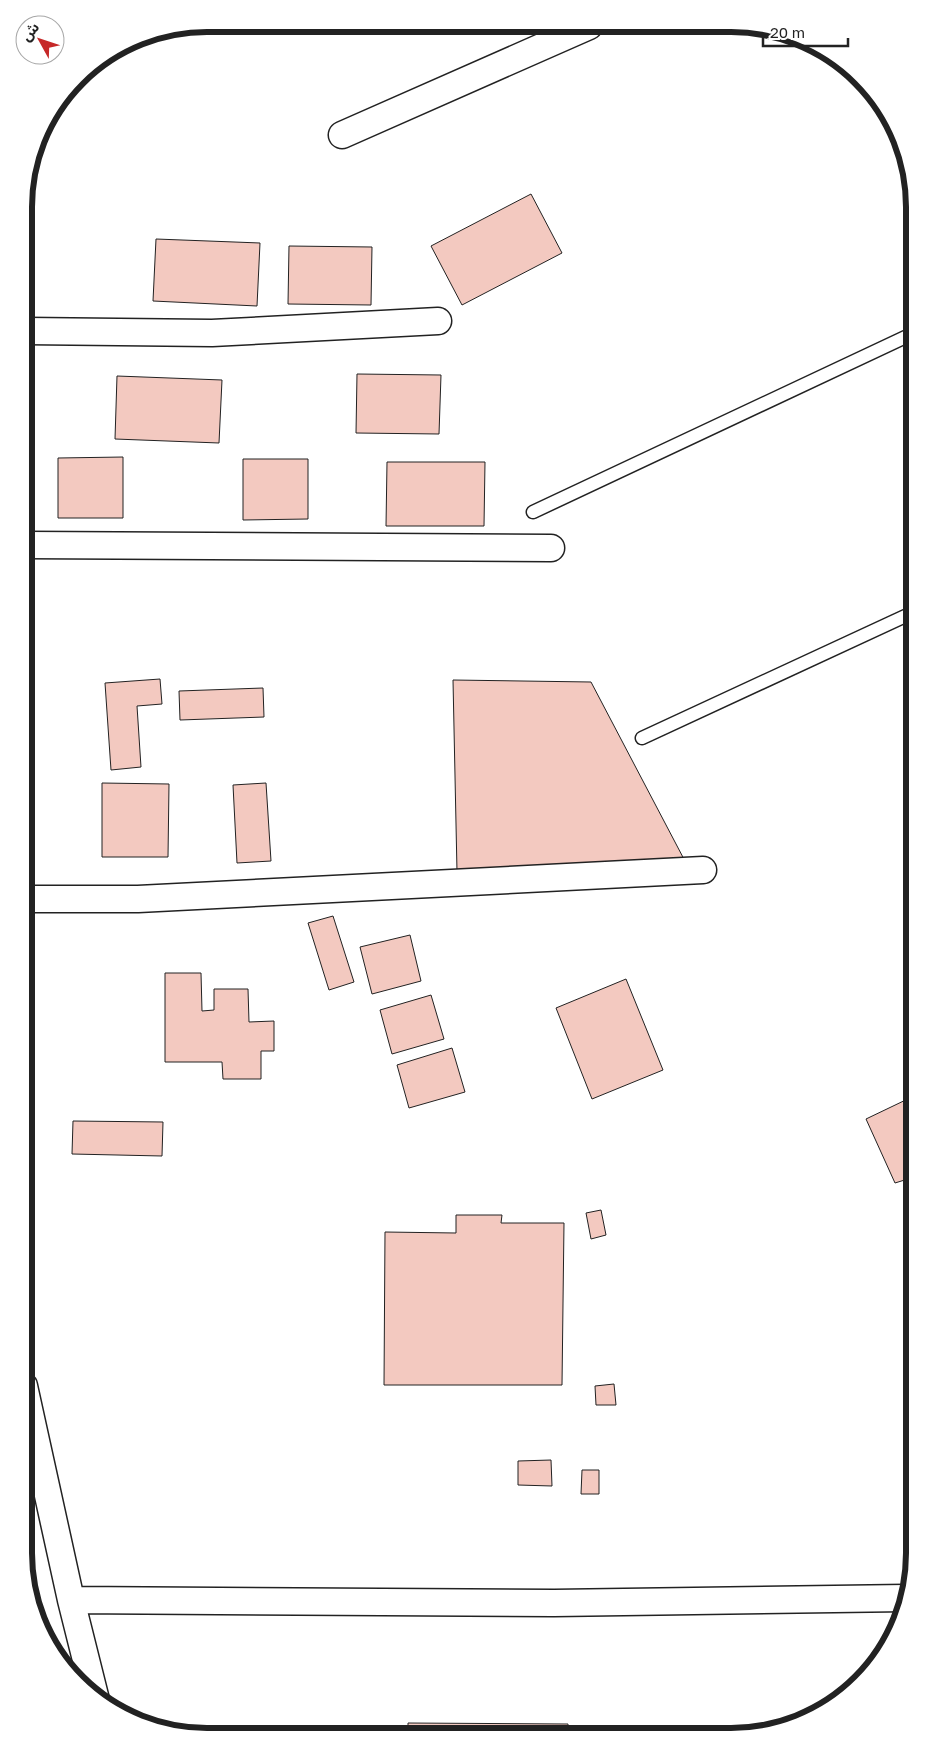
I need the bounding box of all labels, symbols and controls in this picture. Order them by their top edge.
north arrow [15,15,65,65]
scale bar [763,15,848,47]
text: ش [17,19,42,44]
text: 20 m [770,23,805,41]

